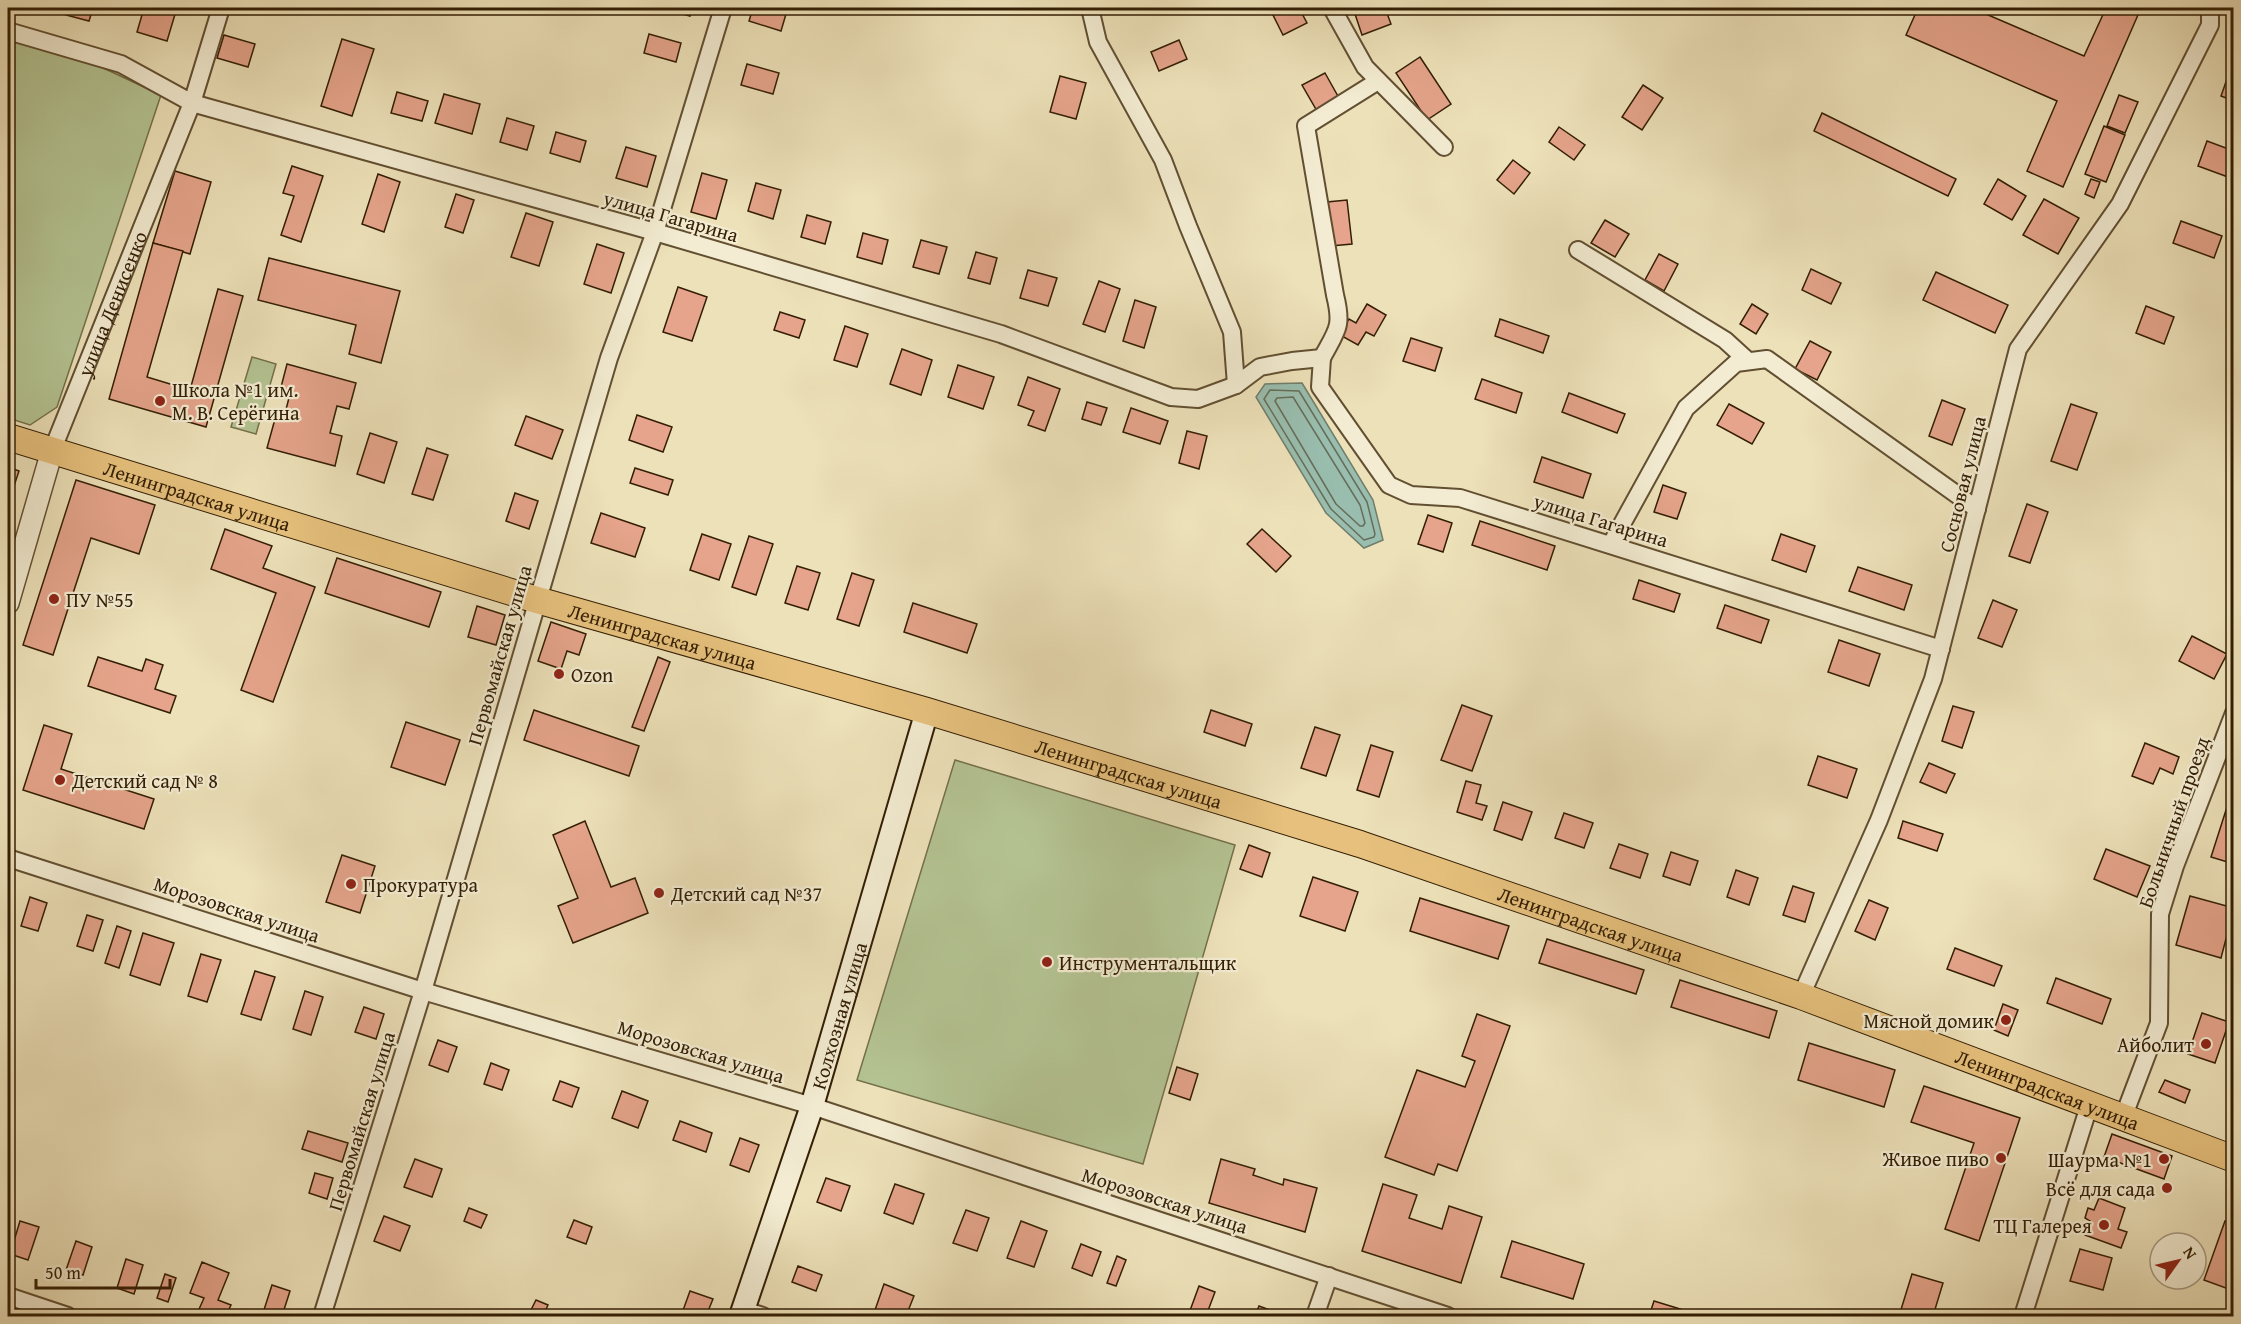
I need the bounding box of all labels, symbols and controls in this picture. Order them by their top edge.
street label: улица Гагарина [599,183,742,249]
street label: улица Денисенко [69,226,154,382]
place label: Школа №1 им. М. В. Серёгина [172,375,300,427]
marker: Школа №1 им. М. В. Серёгина [153,394,167,408]
street label: Сосновая улица [1931,412,1993,555]
street label: Ленинградская улица [100,453,295,538]
street label: улица Гагарина [1529,485,1672,554]
street label: Первомайская улица [459,561,539,748]
place label: ПУ №55 [66,585,134,614]
marker: ПУ №55 [47,592,61,606]
street label: Ленинградская улица [565,595,760,676]
place label: Ozon [571,660,613,689]
marker: Ozon [552,667,566,681]
street label: Ленинградская улица [1032,731,1226,815]
street label: Больничный проезд [2130,732,2216,911]
place label: Детский сад № 8 [71,766,218,795]
marker: Детский сад № 8 [53,773,67,787]
street label: Морозовская улица [150,868,324,950]
place label: Прокуратура [363,870,478,899]
marker: Прокуратура [344,877,358,891]
street label: Ленинградская улица [1494,878,1688,969]
place label: Детский сад №37 [670,879,822,908]
marker: Детский сад №37 [652,886,666,900]
street label: Колхозная улица [803,938,874,1093]
place label: Инструментальщик [1059,948,1237,977]
marker: Инструментальщик [1040,955,1054,969]
place label: Мясной домик [1863,1006,1995,1035]
street label: Морозовская улица [614,1012,788,1090]
marker: Мясной домик [1999,1013,2013,1027]
street label: Первомайская улица [320,1027,402,1214]
place label: Айболит [2117,1030,2194,1059]
marker: Айболит [2199,1037,2213,1051]
street label: Ленинградская улица [1952,1041,2144,1137]
place label: Живое пиво [1881,1144,1989,1173]
place label: Шаурма №1 [2048,1145,2152,1174]
marker: Живое пиво [1994,1151,2008,1165]
marker: Шаурма №1 [2157,1152,2171,1166]
street label: Морозовская улица [1078,1159,1252,1241]
place label: Всё для сада [2046,1174,2155,1203]
marker: Всё для сада [2160,1181,2174,1195]
place label: ТЦ Галерея [1994,1211,2092,1240]
marker: ТЦ Галерея [2097,1218,2111,1232]
north arrow [2148,1231,2208,1291]
text: N [2177,1241,2204,1264]
scale bar [36,1252,170,1290]
text: 50 m [45,1259,81,1286]

